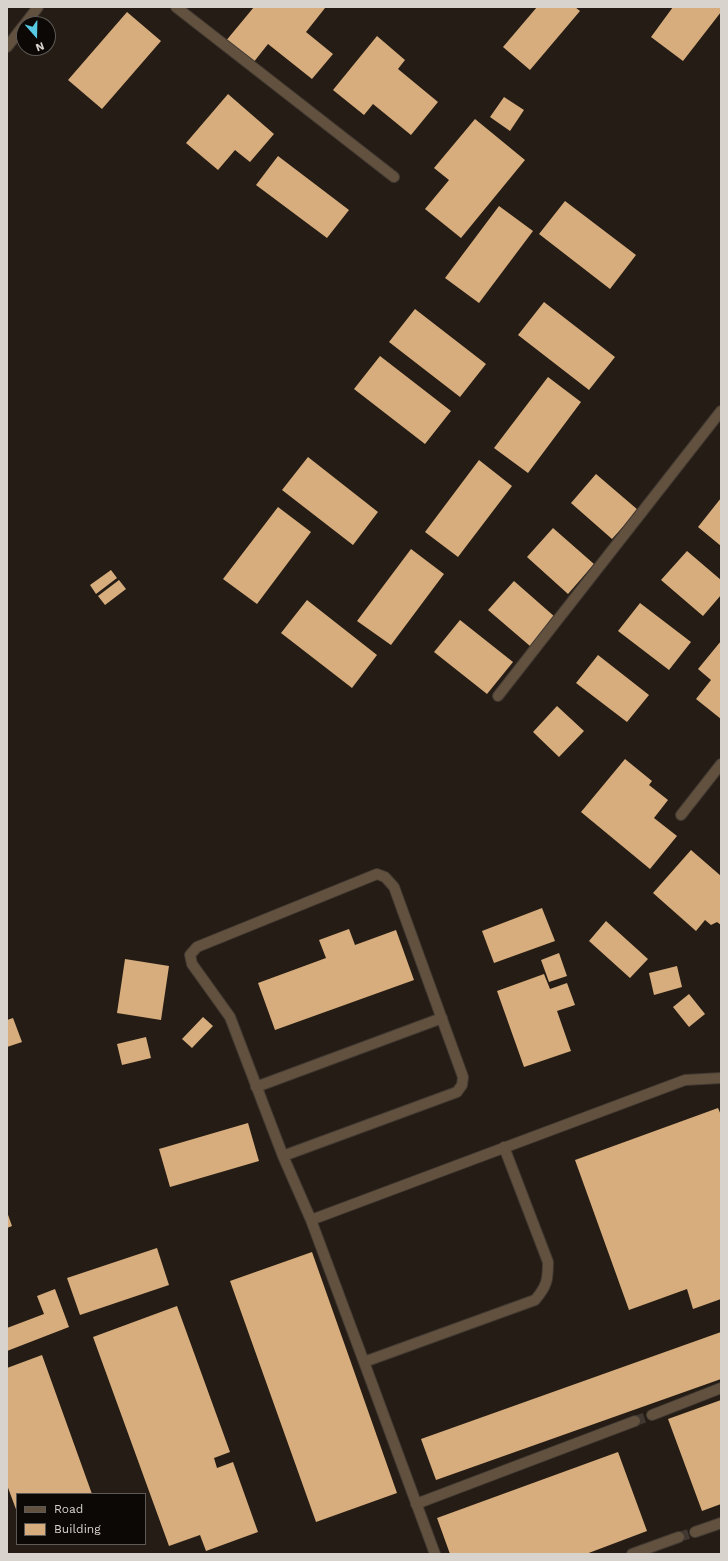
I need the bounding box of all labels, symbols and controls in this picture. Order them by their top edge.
north arrow [16,16,56,56]
text: N [34,39,46,54]
legend [16,1493,146,1545]
text: Road [54,1502,83,1516]
text: Building [54,1522,101,1536]

